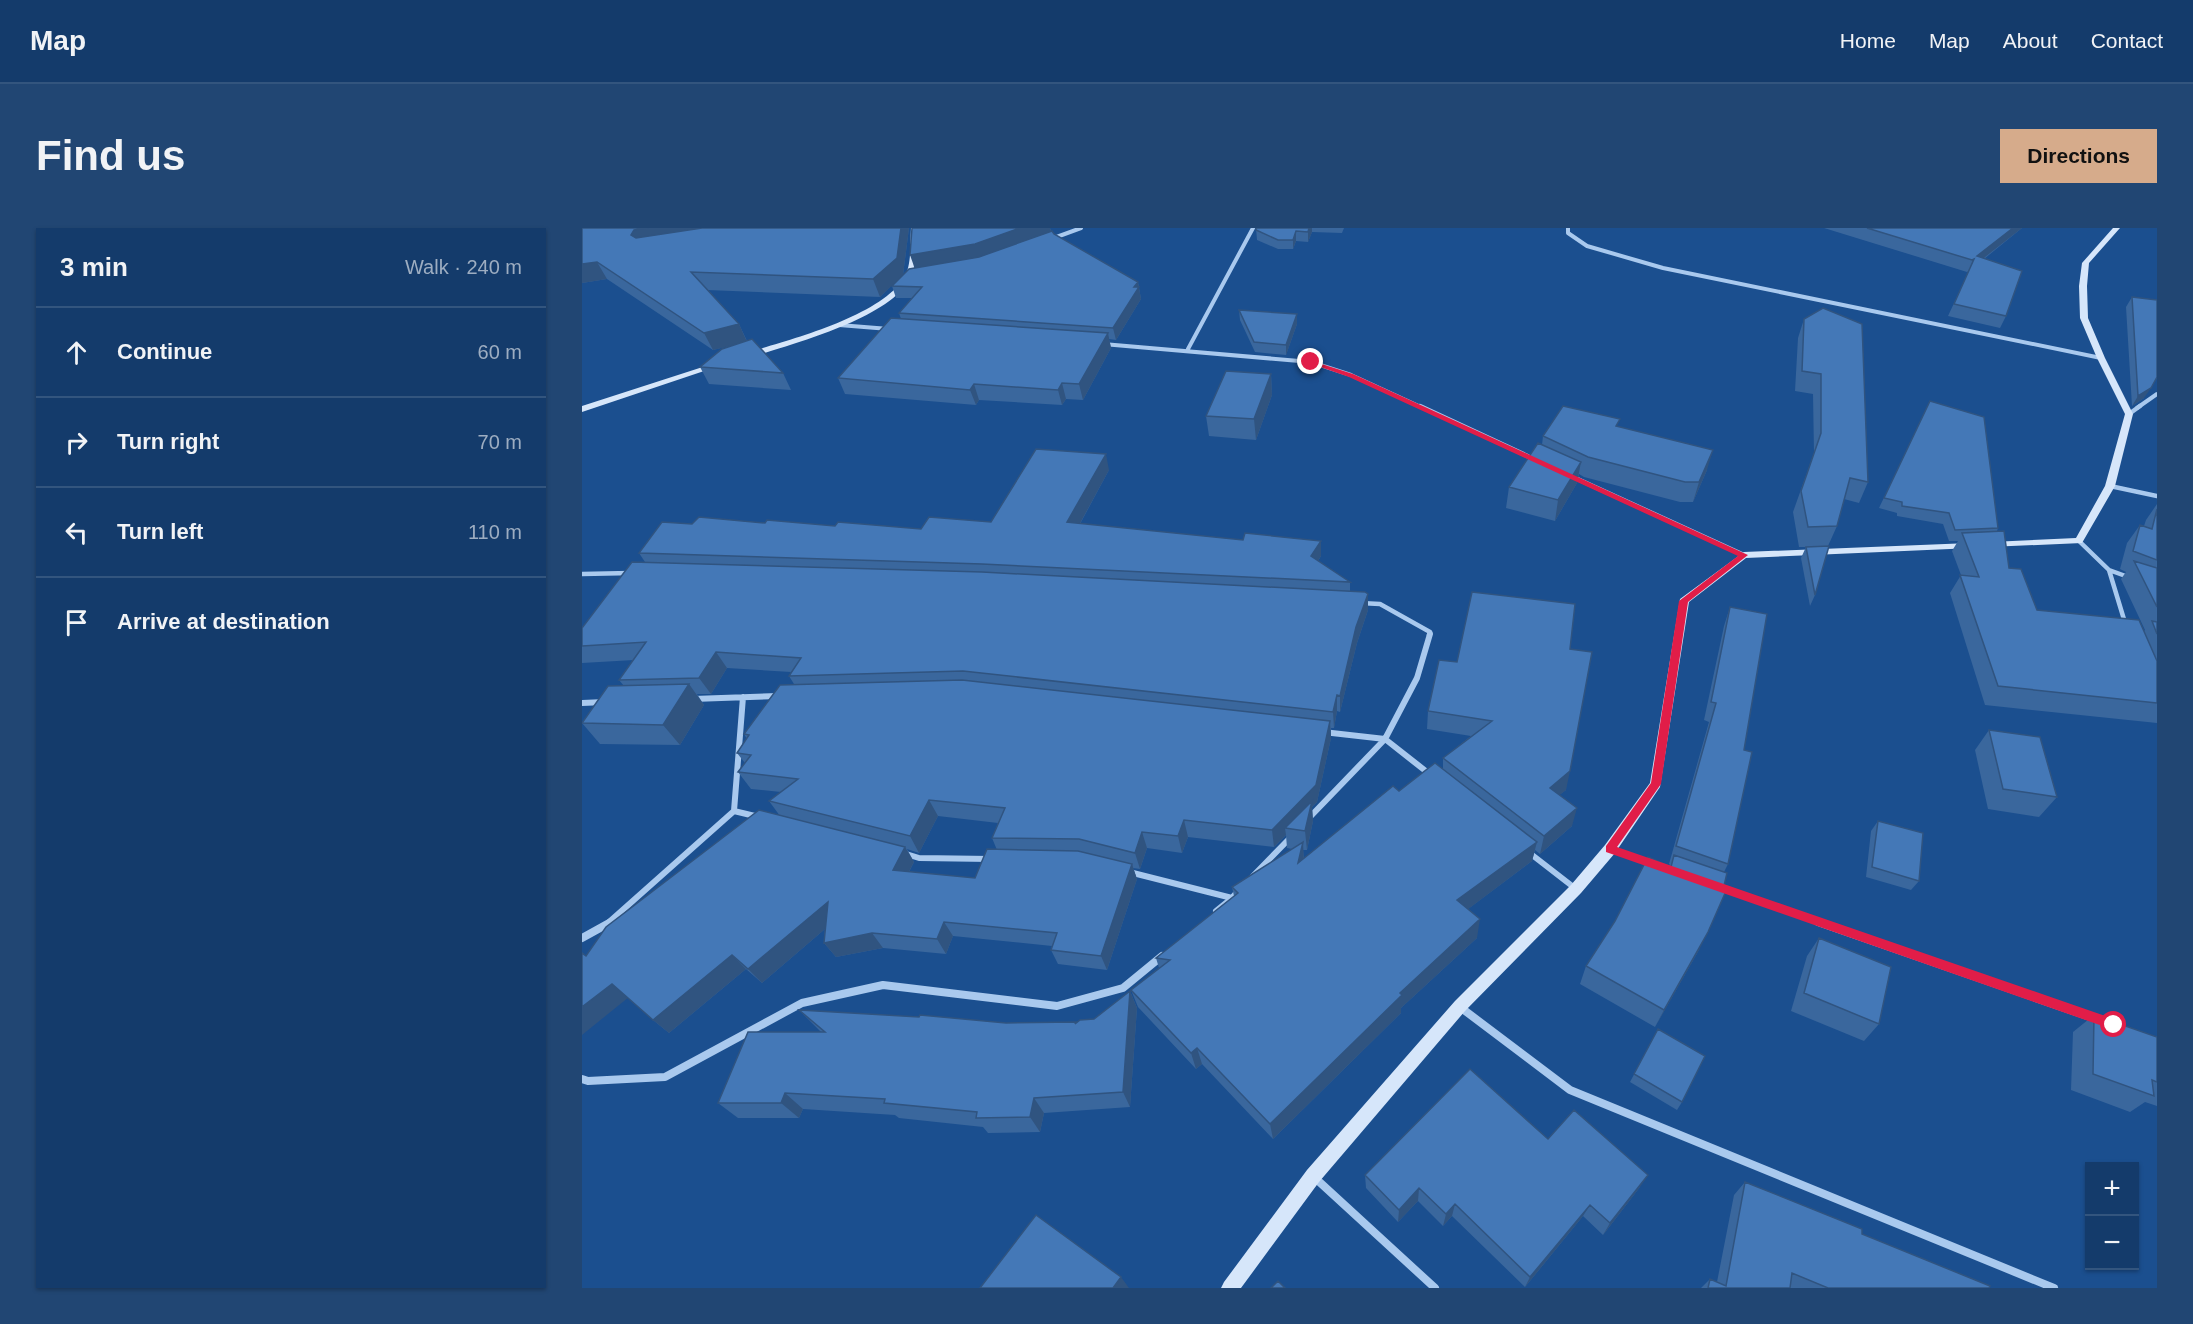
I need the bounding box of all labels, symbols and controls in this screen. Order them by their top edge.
text: Map [30,25,86,56]
text: Home [1840,29,1896,52]
text: Map [1929,29,1970,52]
text: About [2003,29,2058,52]
text: Contact [2091,29,2163,52]
button: Directions [2000,129,2157,183]
text: Find us [36,132,185,179]
text: 3 min [60,252,128,282]
text: Walk · 240 m [405,256,522,278]
icon: ahead [60,336,93,369]
text: Continue [117,339,212,364]
text: 60 m [478,341,522,363]
route end [1297,348,1323,374]
icon: right [60,426,93,459]
text: Turn right [117,429,219,454]
text: 70 m [478,431,522,453]
icon: left [60,516,93,549]
text: Turn left [117,519,203,544]
text: 110 m [468,521,522,543]
icon: arrive [60,606,93,639]
text: Arrive at destination [117,609,330,634]
route start [2100,1011,2126,1037]
map controls [2085,1162,2139,1270]
button: + [2085,1162,2139,1216]
button: − [2085,1216,2139,1270]

